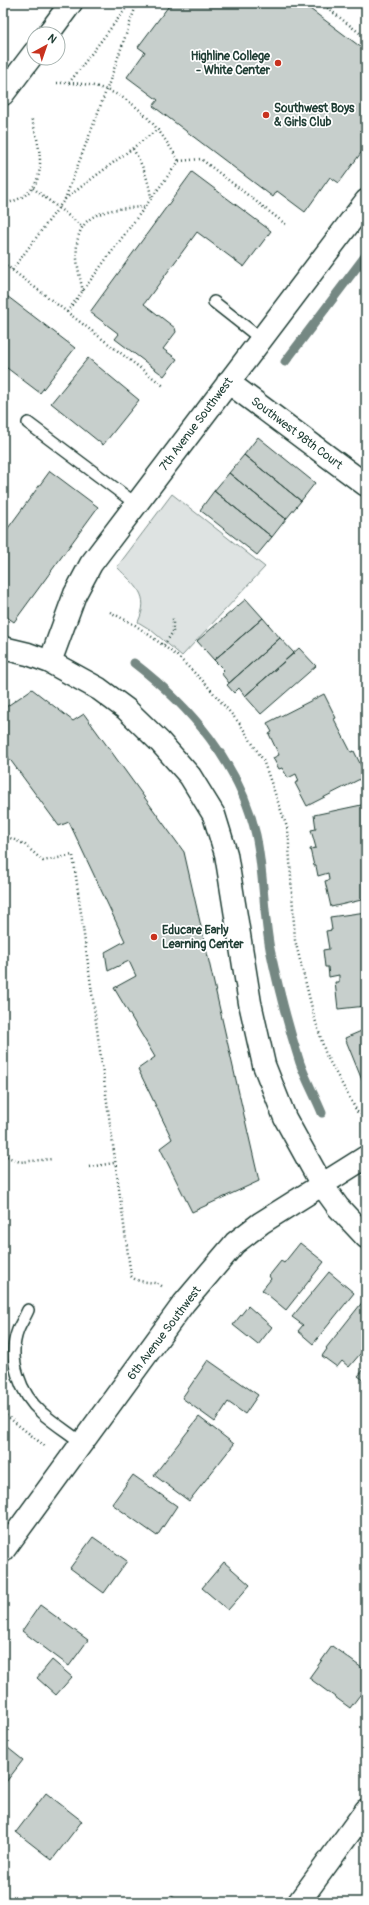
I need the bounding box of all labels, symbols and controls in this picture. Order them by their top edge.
north arrow [26,26,66,66]
text: N [45,31,60,46]
place label: Highline College - White Center [191,49,271,78]
marker: Highline College - White Center [273,58,283,68]
place label: Southwest Boys & Girls Club [274,101,355,130]
marker: Southwest Boys & Girls Club [261,110,271,120]
street label: 7th Avenue Southwest [156,375,237,474]
street label: Southwest 98th Court [248,394,346,473]
place label: Educare Early Learning Center [162,923,244,952]
marker: Educare Early Learning Center [149,932,159,942]
street label: 6th Avenue Southwest [124,1283,205,1383]

